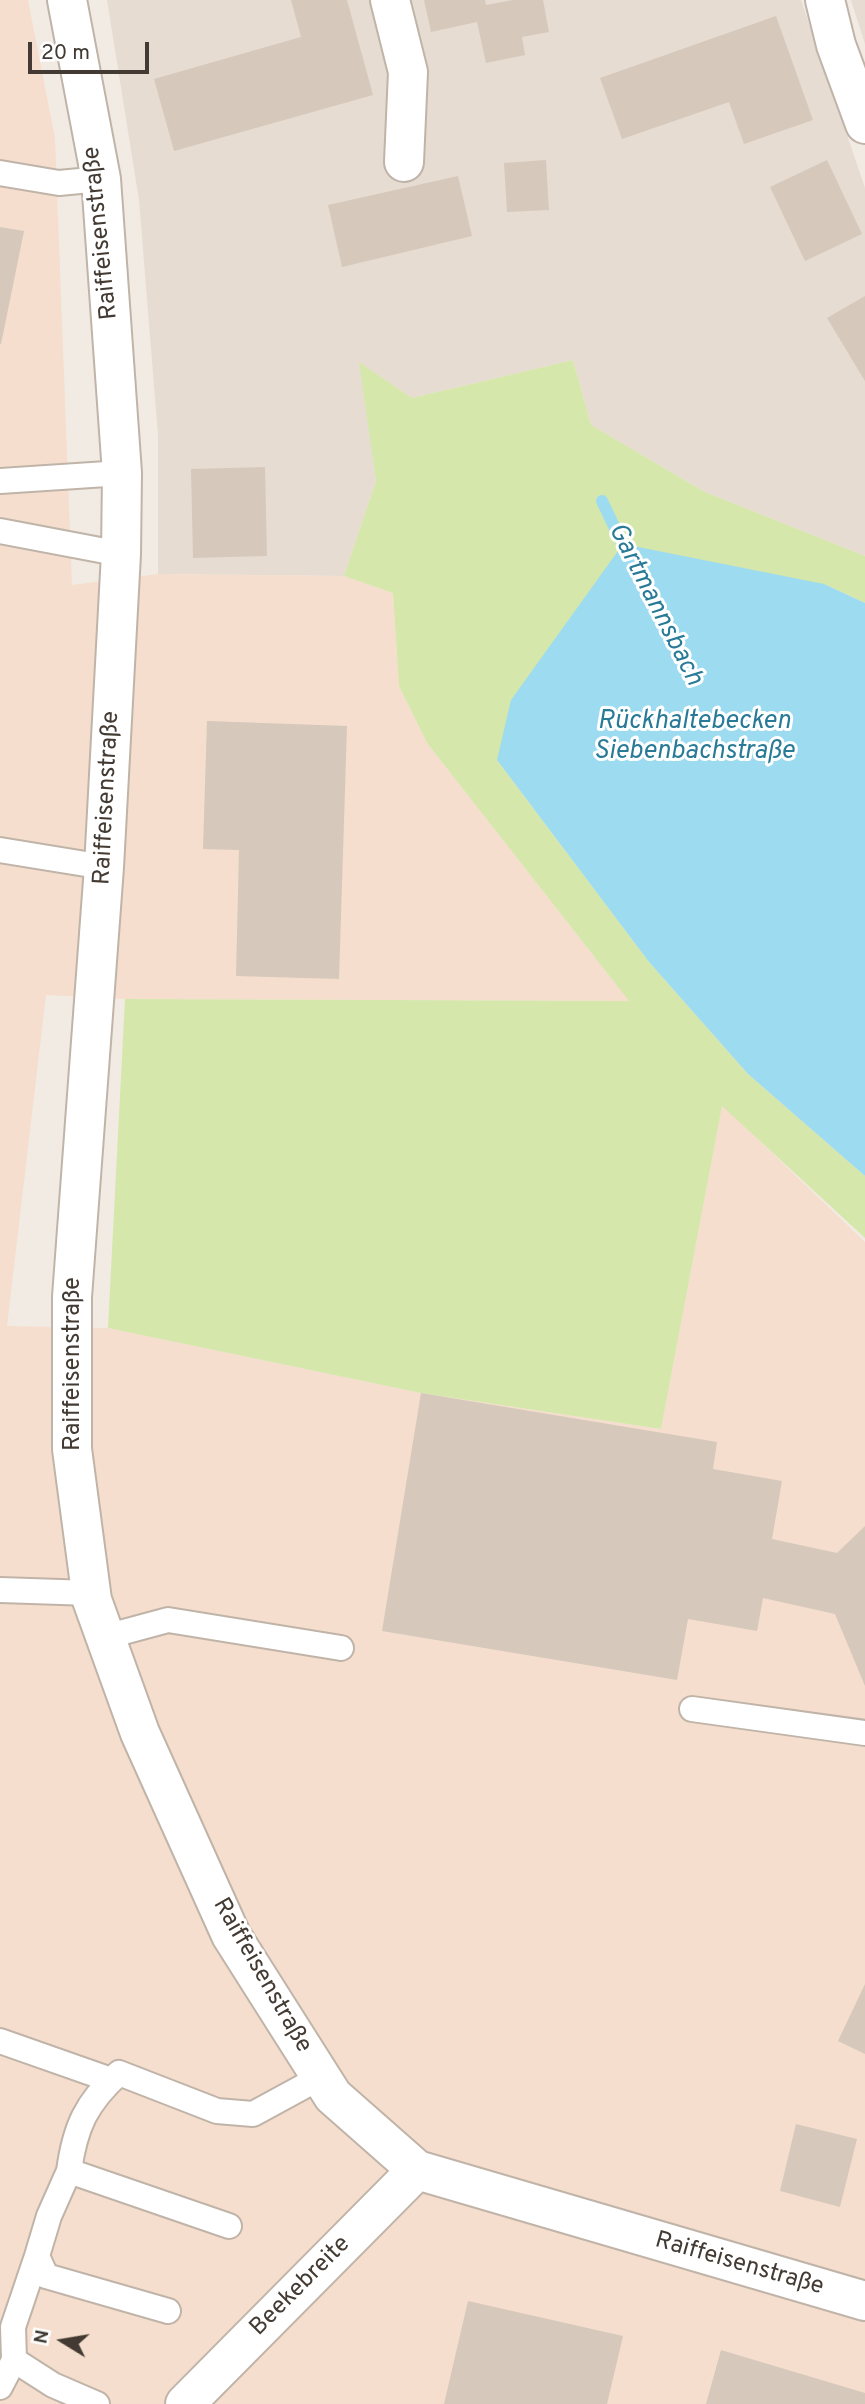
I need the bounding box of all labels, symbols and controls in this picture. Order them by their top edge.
scale bar [32,28,152,72]
text: 20 m [41,40,90,67]
street label: Raiffeisenstraße [79,145,125,321]
water label: Gartmannsbach [600,519,708,691]
water label: Rückhaltebecken Siebenbachstraße [594,707,794,768]
street label: Raiffeisenstraße [89,710,127,886]
street label: Raiffeisenstraße [60,1277,88,1451]
street label: Raiffeisenstraße [205,1893,317,2059]
street label: Raiffeisenstraße [651,2227,827,2303]
street label: Beekebreite [245,2231,357,2343]
north arrow [28,2306,98,2376]
text: N [29,2328,55,2346]

